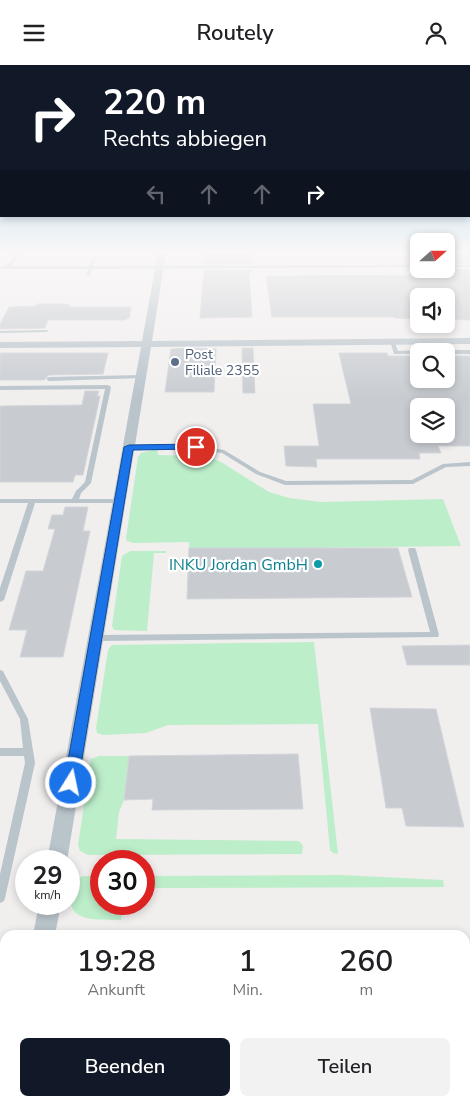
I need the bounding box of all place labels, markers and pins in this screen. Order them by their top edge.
place label: Post Filiale 2355 [185,345,259,380]
marker: Post Filiale 2355 [169,356,181,368]
pin [175,426,217,468]
place label: INKU Jordan GmbH [169,554,308,576]
marker: INKU Jordan GmbH [312,558,324,570]

